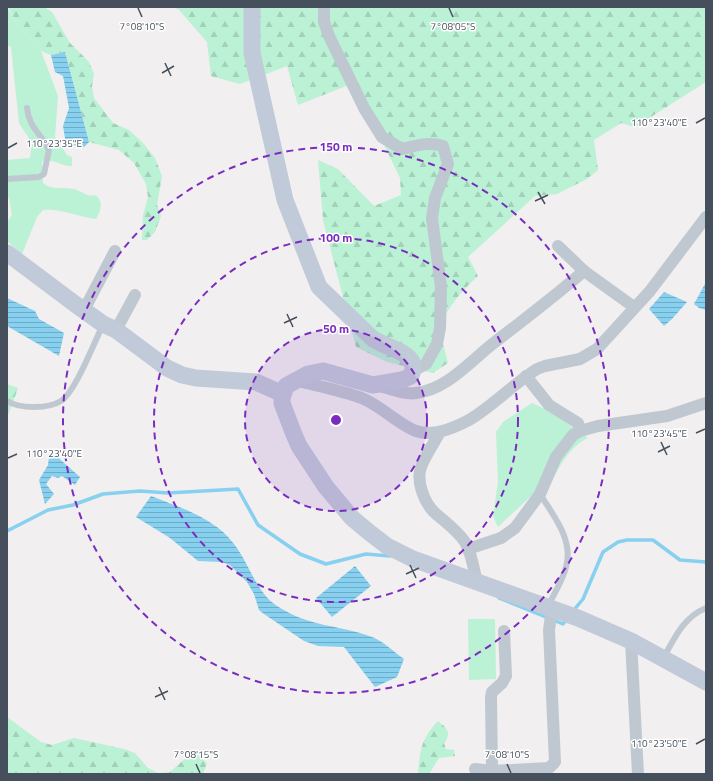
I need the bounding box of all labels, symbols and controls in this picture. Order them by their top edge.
text: 7°08'10"S [120,19,164,34]
text: 7°08'05"S [431,19,475,34]
text: 110°23'40"E [631,115,688,130]
text: 110°23'35"E [26,136,83,151]
text: 150 m [320,137,352,156]
text: 100 m [320,228,352,247]
text: 50 m [323,319,349,338]
centre of rings [329,413,343,427]
text: 110°23'45"E [631,426,688,441]
text: 110°23'40"E [26,446,83,461]
text: 110°23'50"E [631,736,688,751]
text: 7°08'15"S [174,747,218,762]
text: 7°08'10"S [485,747,529,762]

